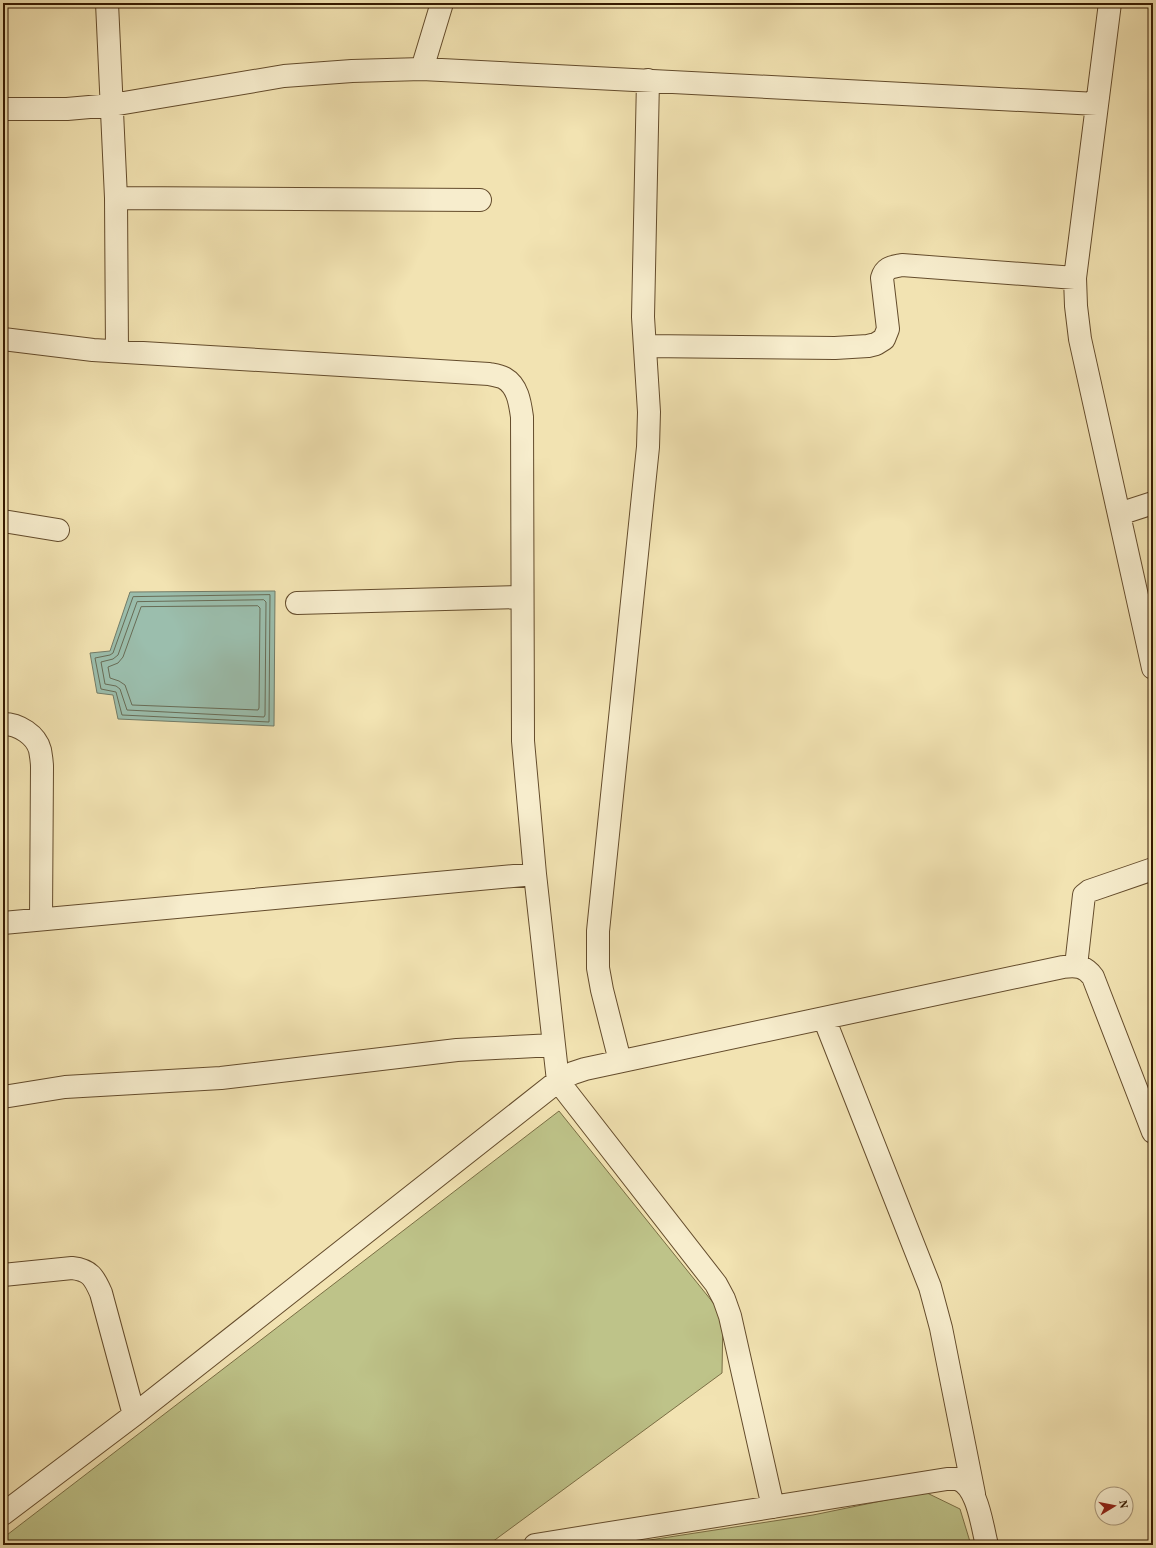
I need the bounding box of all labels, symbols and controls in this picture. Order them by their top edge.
north arrow [1094,1486,1134,1526]
text: N [1114,1499,1130,1510]

